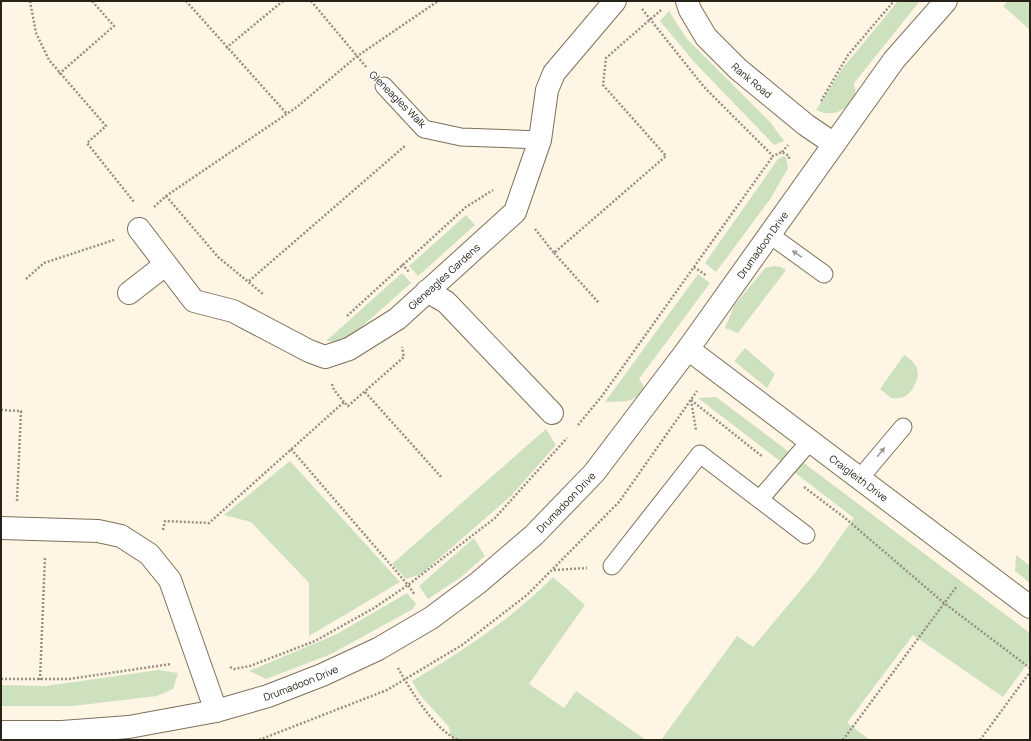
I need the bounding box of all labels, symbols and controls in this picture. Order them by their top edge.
street label: Rank Road [729,60,775,101]
street label: Gleneagles Walk [366,67,430,131]
street label: Drumadoon Drive [733,208,791,281]
street label: Gleneagles Gardens [405,240,483,313]
one-way arrow [791,251,803,258]
one-way arrow [877,447,886,458]
street label: Craigleith Drive [827,451,891,505]
street label: Drumadoon Drive [533,469,599,536]
street label: Drumadoon Drive [262,661,341,704]

